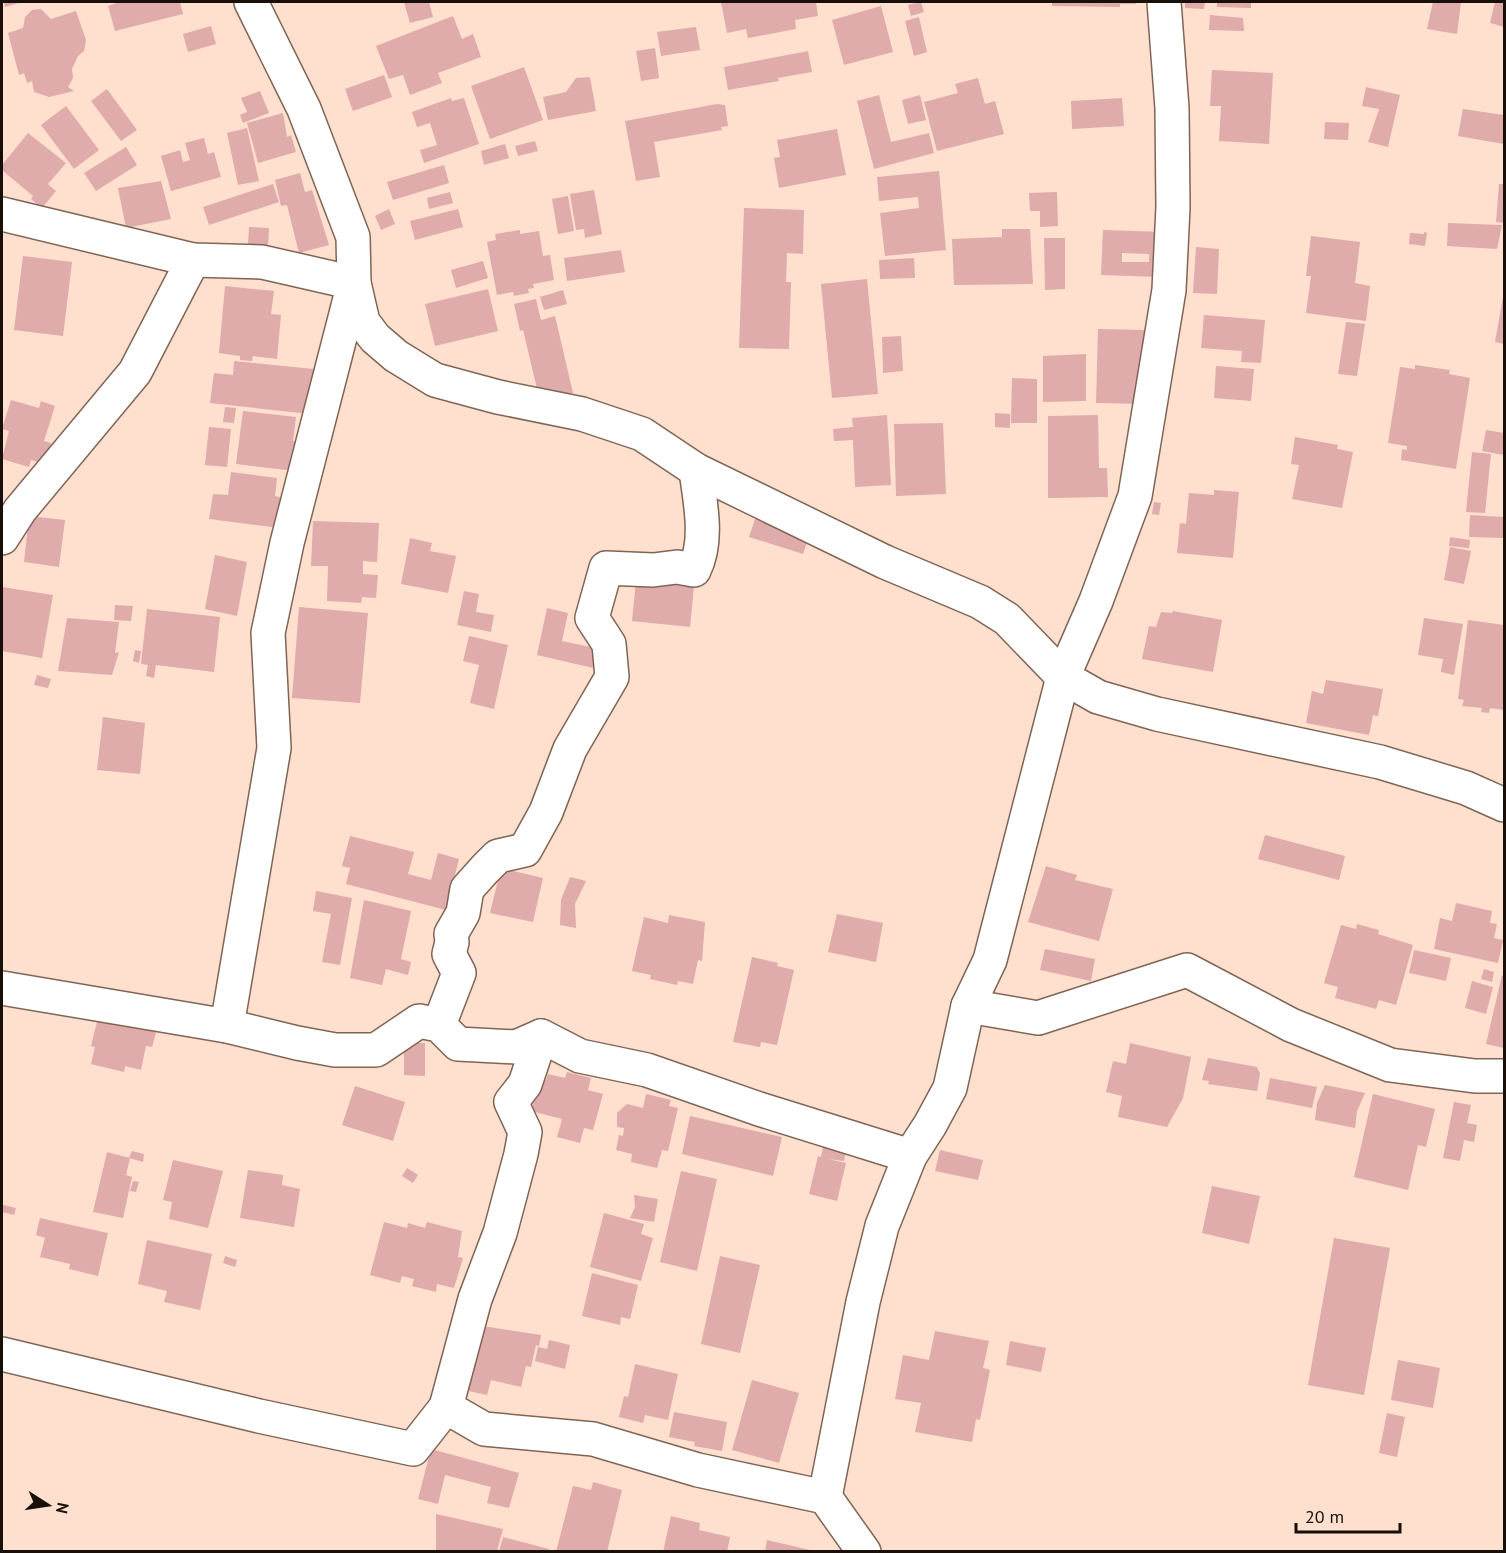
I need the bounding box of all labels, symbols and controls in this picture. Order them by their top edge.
north arrow [18,1475,78,1535]
scale bar [1296,1496,1400,1534]
text: N [52,1501,74,1515]
text: 20 m [1305,1505,1344,1528]

